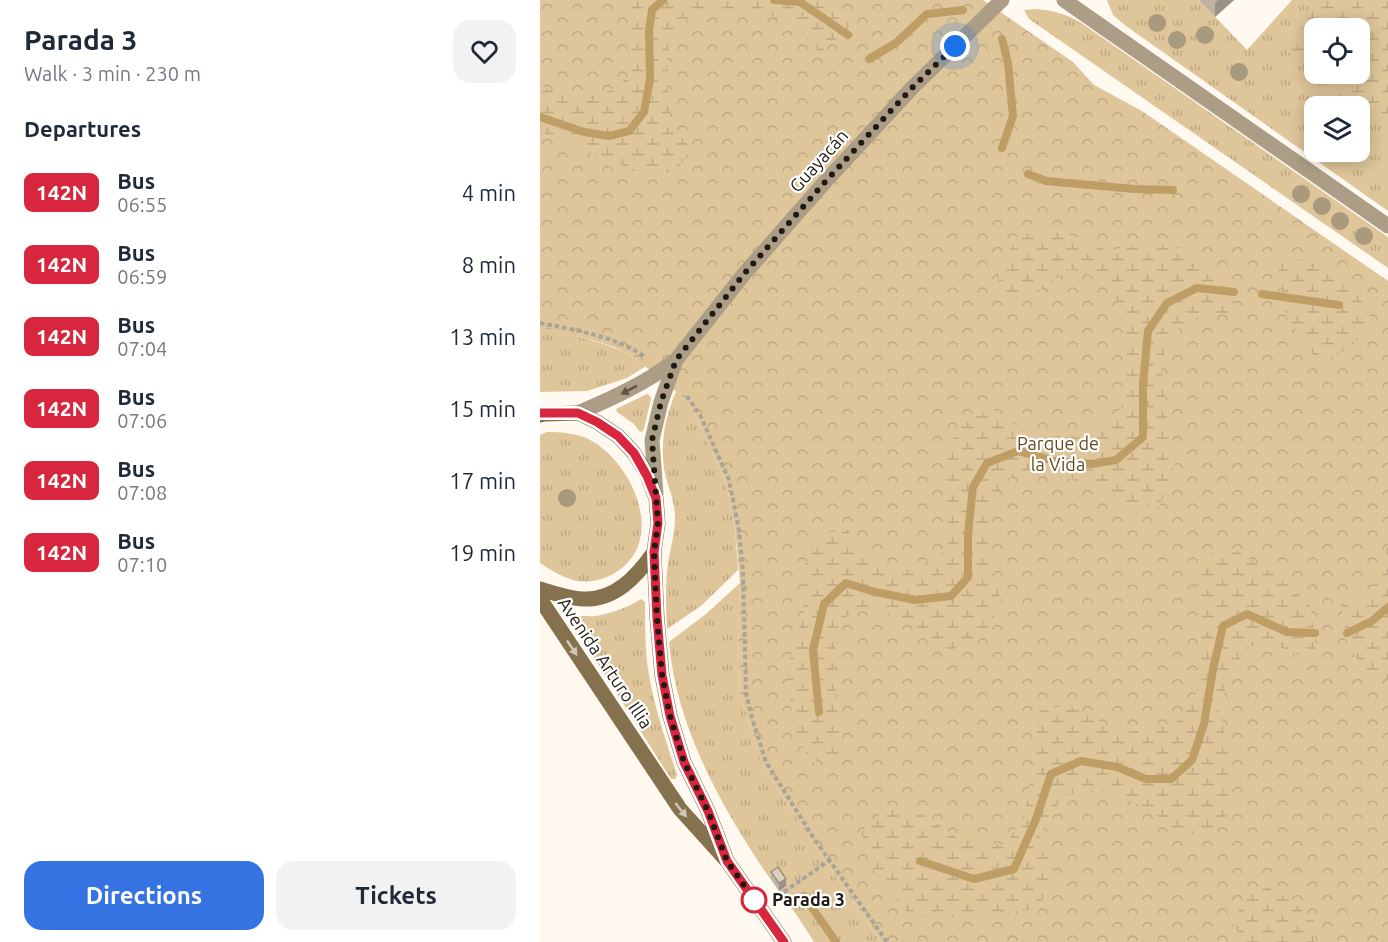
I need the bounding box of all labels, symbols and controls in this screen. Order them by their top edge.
map controls [1304,18,1370,162]
button: locate [1304,18,1370,84]
button: heart [453,20,516,83]
text: Parada 3 [24,24,137,55]
your location [940,31,970,61]
text: Walk · 3 min · 230 m [24,62,201,85]
button: layers [1304,96,1370,162]
text: Departures [24,116,141,141]
street label: Guayacán [785,125,852,196]
text: Bus [117,168,155,193]
text: 142N [36,180,87,204]
text: 4 min [462,180,516,205]
text: 06:55 [117,193,167,216]
text: Bus [117,240,155,265]
text: 142N [36,252,87,276]
text: 8 min [462,252,516,277]
text: 06:59 [117,265,167,288]
text: Bus [117,312,155,337]
text: 142N [36,324,87,348]
text: 13 min [449,324,516,349]
text: 07:04 [117,337,167,360]
text: Bus [117,384,155,409]
one-way arrow [620,385,637,395]
text: 142N [36,396,87,420]
text: 15 min [449,396,516,421]
text: 07:06 [117,409,167,432]
park label: Parque de la Vida [1017,433,1099,474]
text: Bus [117,456,155,481]
text: 142N [36,468,87,492]
text: 17 min [449,468,516,493]
text: 07:08 [117,481,167,504]
text: Bus [117,528,155,553]
text: 142N [36,540,87,564]
text: 19 min [449,540,516,565]
text: 07:10 [117,553,167,576]
street label: Avenida Arturo Illia [555,593,657,732]
one-way arrow [567,640,578,656]
one-way arrow [675,802,688,818]
button: Directions [24,861,264,930]
button: Tickets [276,861,516,930]
marker: Parada 3 [741,887,767,913]
place label: Parada 3 [772,889,845,909]

